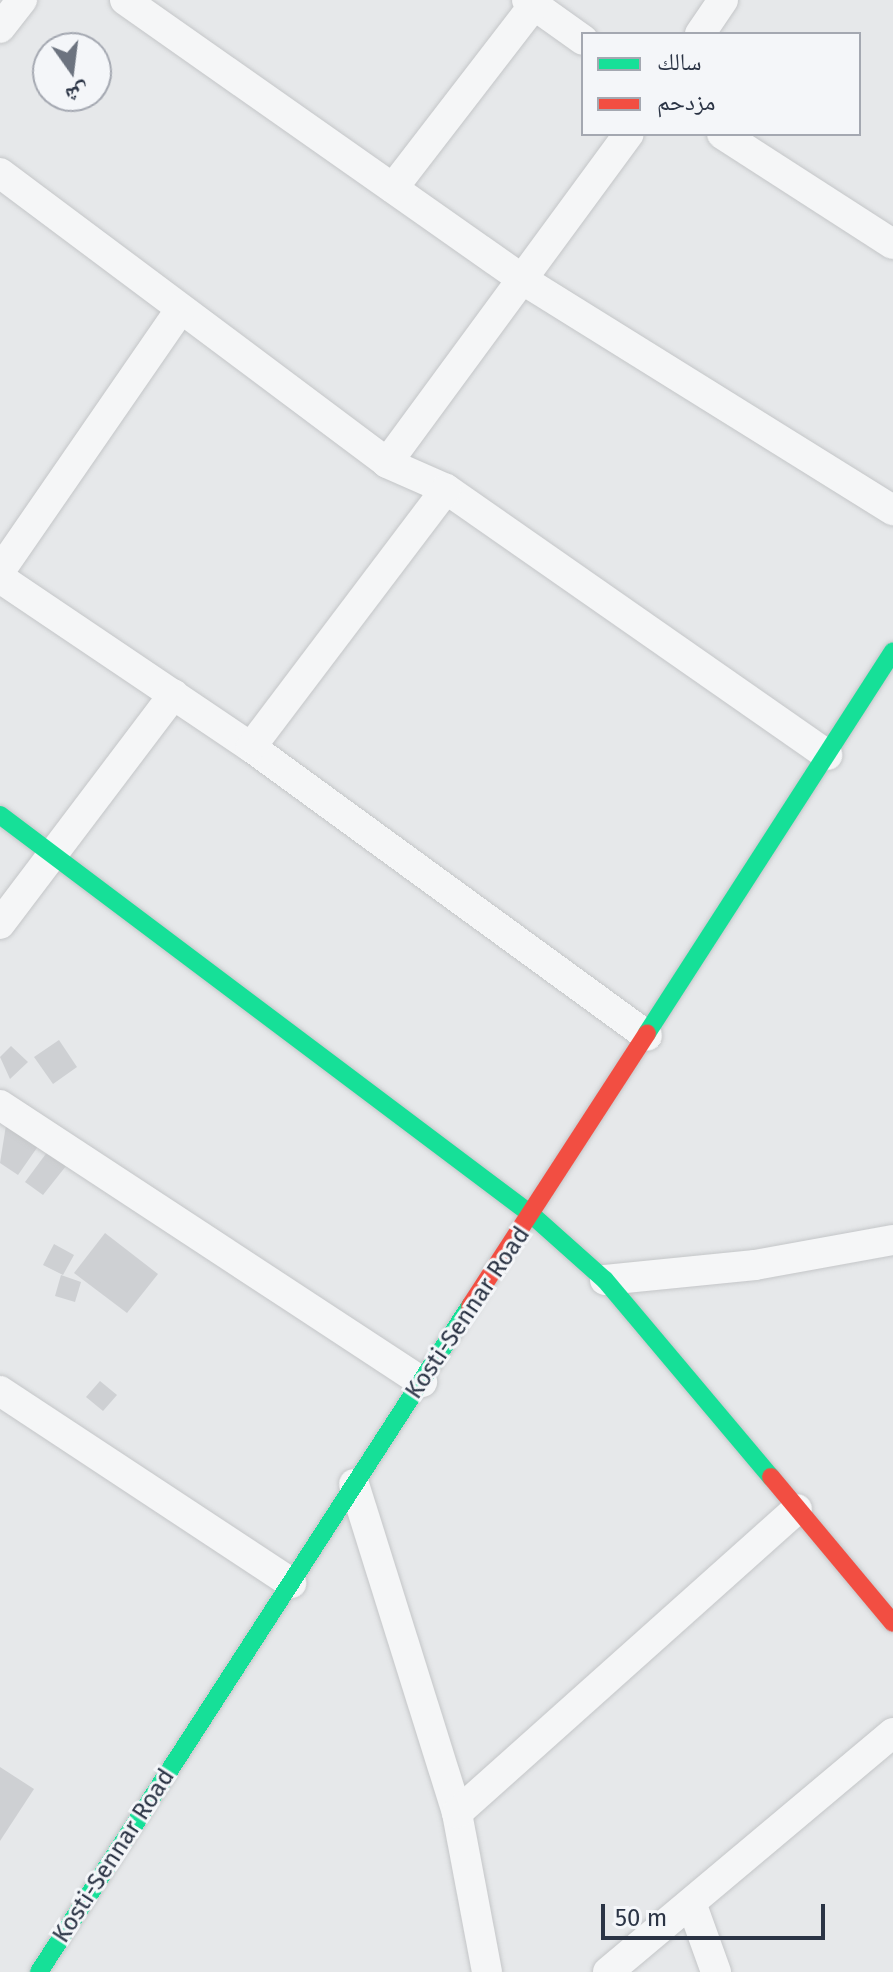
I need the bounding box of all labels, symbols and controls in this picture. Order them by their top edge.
north arrow [32,32,112,112]
legend [581,32,861,136]
text: سالك [657,48,702,76]
text: ش [63,78,92,110]
text: مزدحم [657,88,716,116]
street label: Kosti-Sennar Road [400,1221,536,1405]
street label: Kosti-Sennar Road [47,1764,181,1948]
scale bar [605,1888,829,1938]
text: 50 m [615,1904,667,1932]

